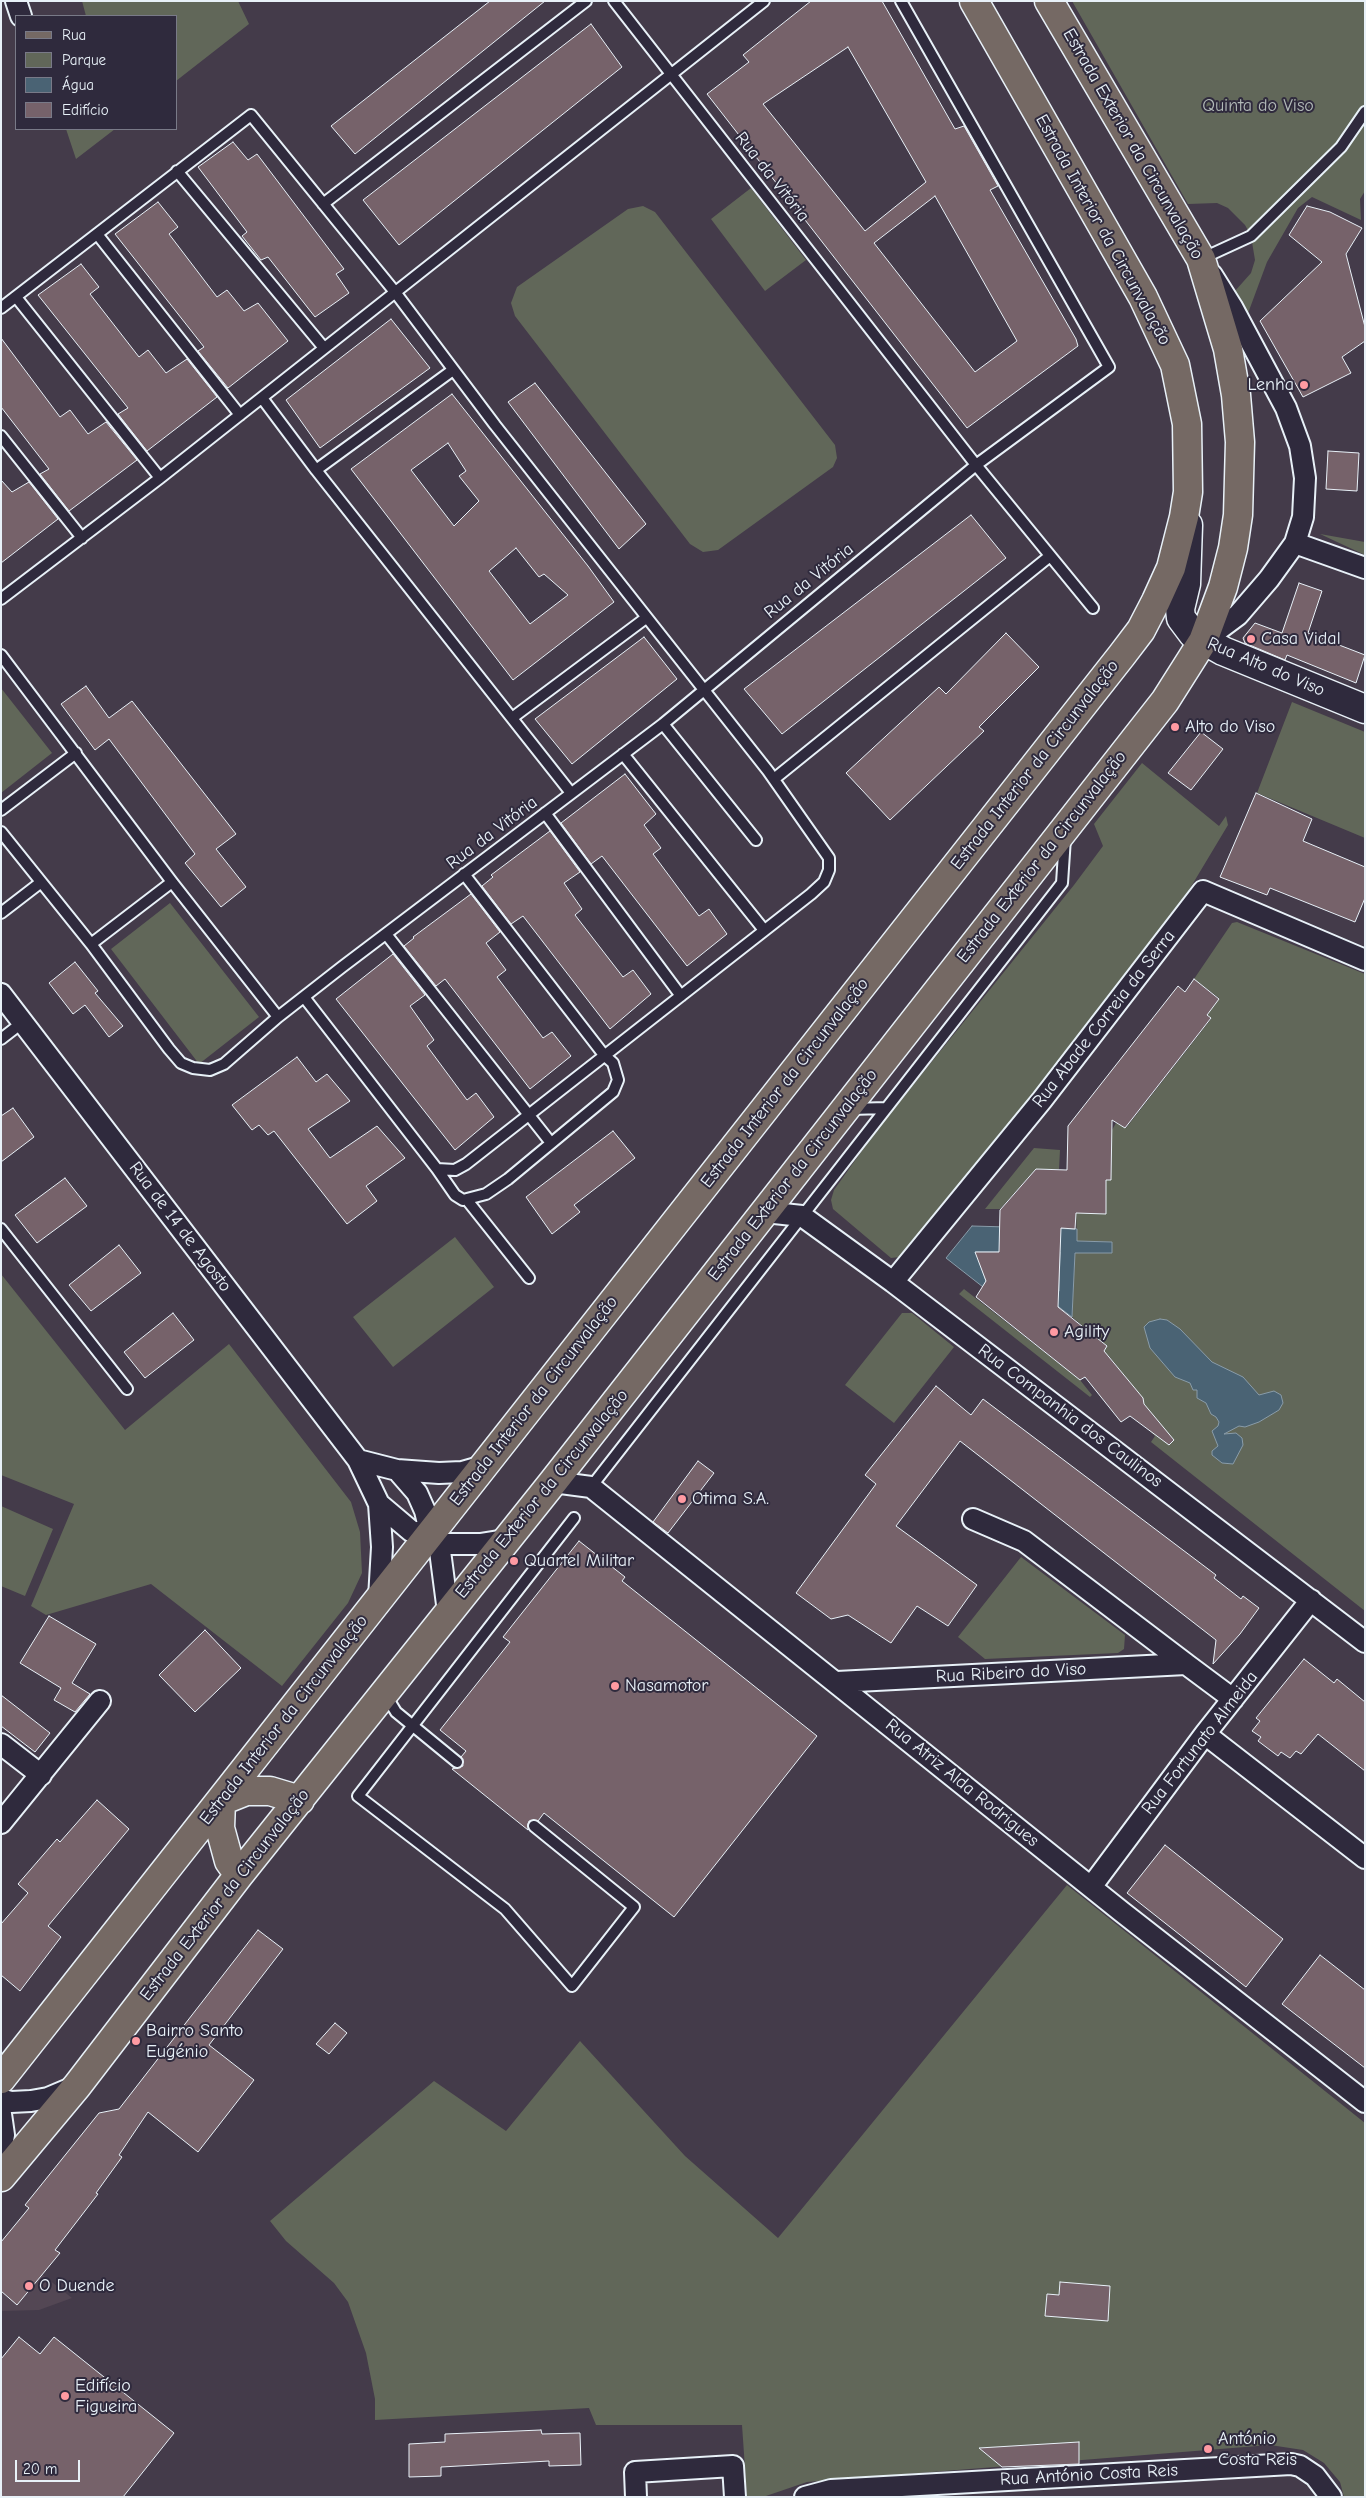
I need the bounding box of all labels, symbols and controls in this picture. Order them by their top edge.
legend [15,15,178,130]
street label: Estrada Exterior da Circunvalação [1058,25,1208,263]
text: Rua [62,26,86,44]
text: Parque [62,51,106,69]
text: Água [62,76,94,94]
park label: Quinta do Viso [1202,95,1314,117]
text: Edifício [62,101,109,119]
street label: Estrada Interior da Circunvalação [1030,111,1176,349]
street label: Rua da Vitória [730,128,814,226]
place label: Lenha [1247,374,1294,396]
marker: Lenha [1298,379,1310,391]
street label: Rua da Vitória [760,538,858,624]
place label: Casa Vidal [1261,628,1341,650]
street label: Rua Alto do Viso [1204,633,1328,701]
marker: Casa Vidal [1245,633,1257,645]
street label: Estrada Interior da Circunvalação [946,656,1124,874]
place label: Alto do Viso [1185,716,1275,738]
marker: Alto do Viso [1169,721,1181,733]
street label: Estrada Exterior da Circunvalação [953,747,1131,967]
street label: Rua da Vitória [442,792,542,874]
street label: Rua Abade Correia da Serra [1028,926,1180,1112]
street label: Estrada Interior da Circunvalação [696,974,874,1192]
street label: Estrada Exterior da Circunvalação [704,1065,882,1285]
street label: Rua de 14 de Agosto [124,1158,236,1296]
street label: Estrada Interior da Circunvalação [445,1292,623,1510]
place label: Agility [1064,1321,1109,1343]
marker: Agility [1048,1326,1060,1338]
street label: Rua Companhia dos Caulinos [974,1340,1166,1492]
street label: Estrada Exterior da Circunvalação [451,1385,633,1603]
place label: Otima S.A. [692,1488,769,1510]
marker: Otima S.A. [676,1493,688,1505]
place label: Quartel Militar [524,1550,634,1572]
marker: Quartel Militar [508,1555,520,1567]
street label: Estrada Interior da Circunvalação [195,1611,373,1829]
street label: Rua Ribeiro do Viso [935,1658,1087,1688]
street label: Rua Fortunato Almeida [1137,1667,1263,1819]
place label: Nasamotor [625,1675,708,1697]
marker: Nasamotor [609,1680,621,1692]
street label: Rua Atriz Alda Rodrigues [881,1714,1043,1852]
street label: Estrada Exterior da Circunvalação [136,1785,314,2005]
place label: Bairro Santo Eugénio [146,2020,243,2062]
marker: Bairro Santo Eugénio [130,2035,142,2047]
place label: O Duende [39,2275,115,2297]
marker: O Duende [23,2280,35,2292]
place label: Edifício Figueira [75,2375,137,2418]
marker: Edifício Figueira [59,2390,71,2402]
place label: António Costa Reis [1218,2428,1297,2470]
marker: António Costa Reis [1202,2443,1214,2455]
scale bar [18,2450,82,2482]
text: 20 m [23,2460,57,2478]
street label: Rua António Costa Reis [999,2460,1179,2490]

